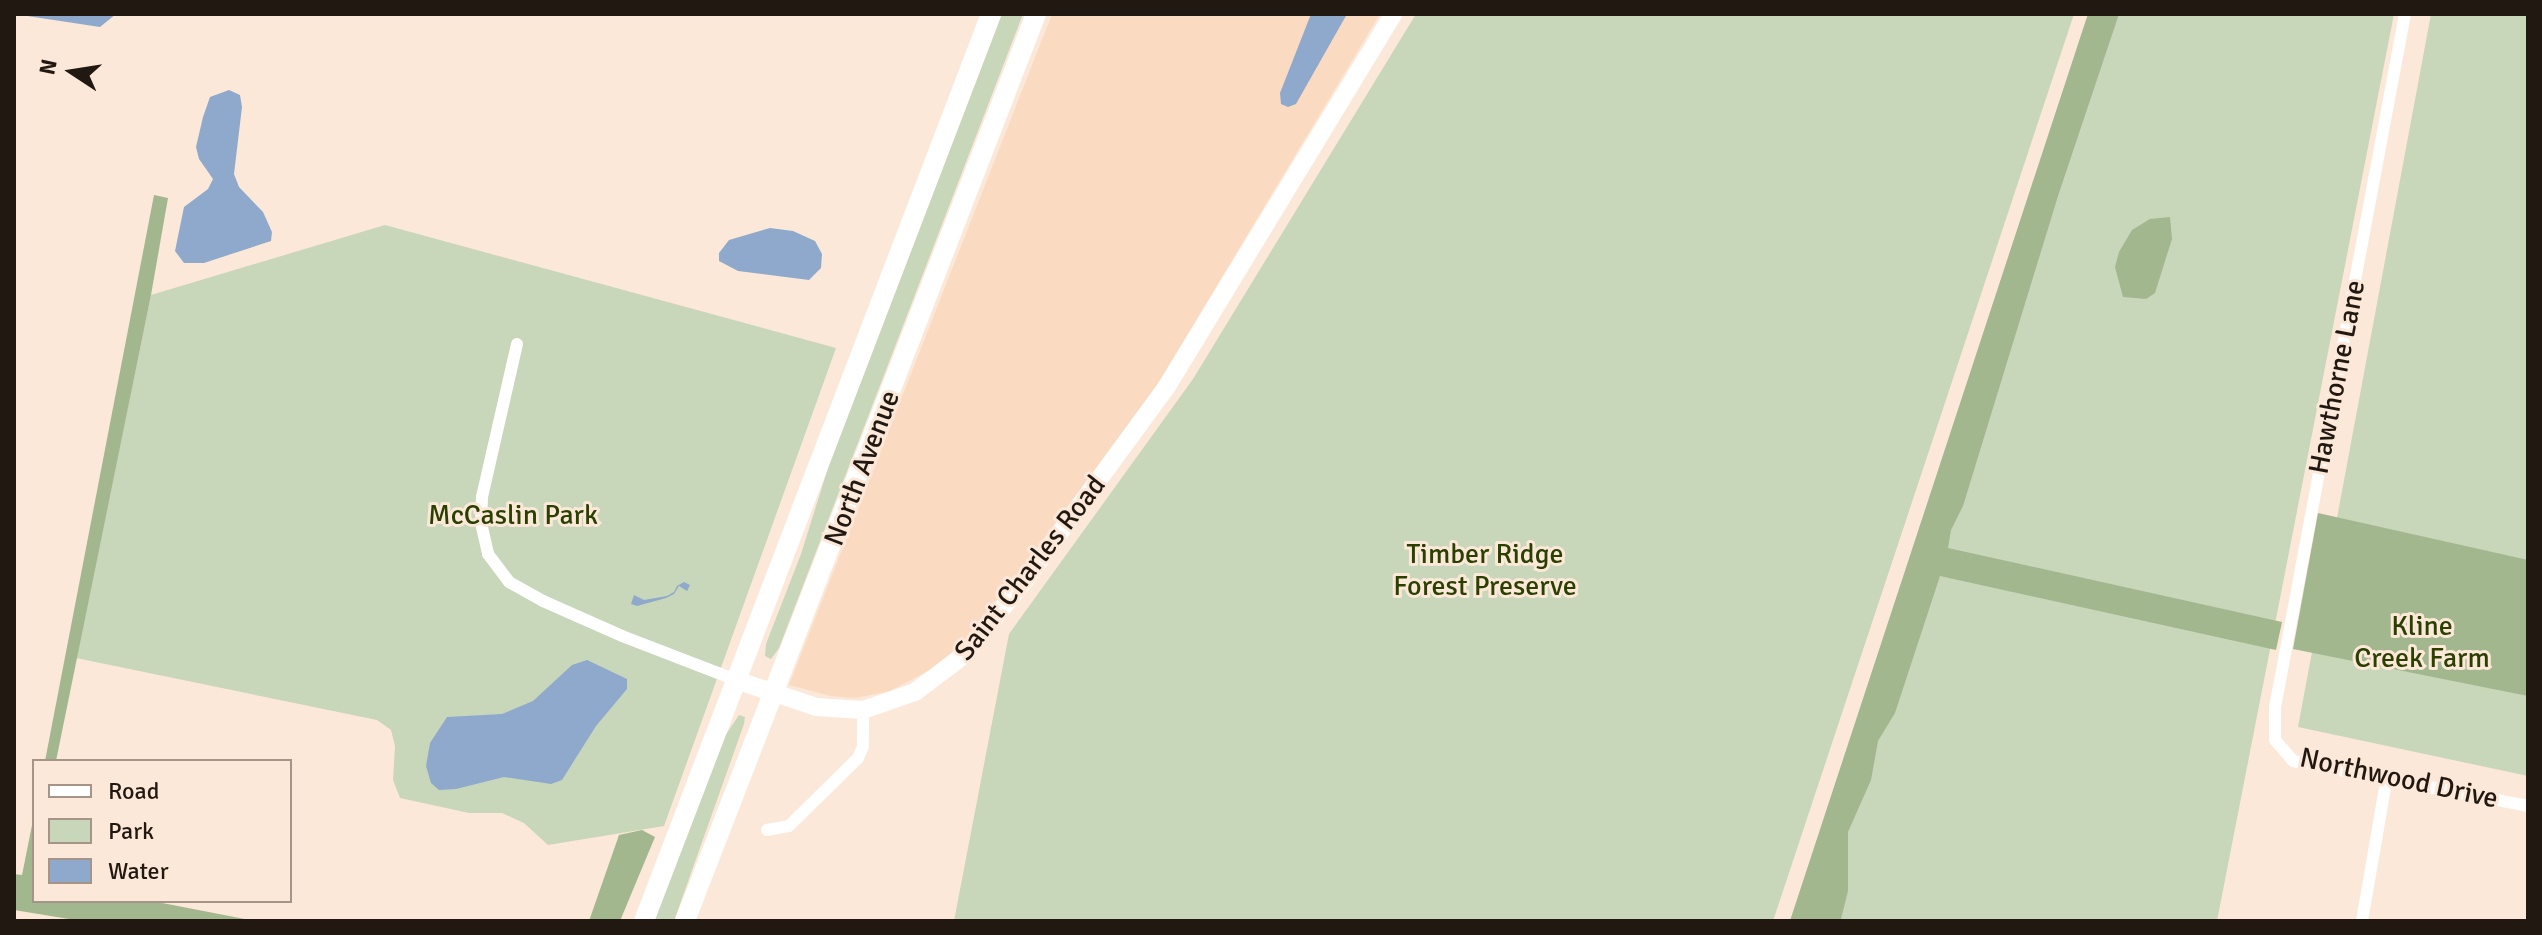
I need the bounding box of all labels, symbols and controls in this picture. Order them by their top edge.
north arrow [32,32,112,112]
text: N [33,57,63,77]
street label: Hawthorne Lane [2302,277,2372,477]
street label: North Avenue [817,386,907,550]
street label: Saint Charles Road [947,469,1113,667]
park label: McCaslin Park [428,498,598,532]
park label: Timber Ridge Forest Preserve [1393,537,1577,603]
park label: Kline Creek Farm [2354,609,2490,675]
street label: Northwood Drive [2297,741,2501,815]
legend [32,759,292,903]
text: Road [108,776,159,806]
text: Park [108,816,154,846]
text: Water [108,856,168,886]

